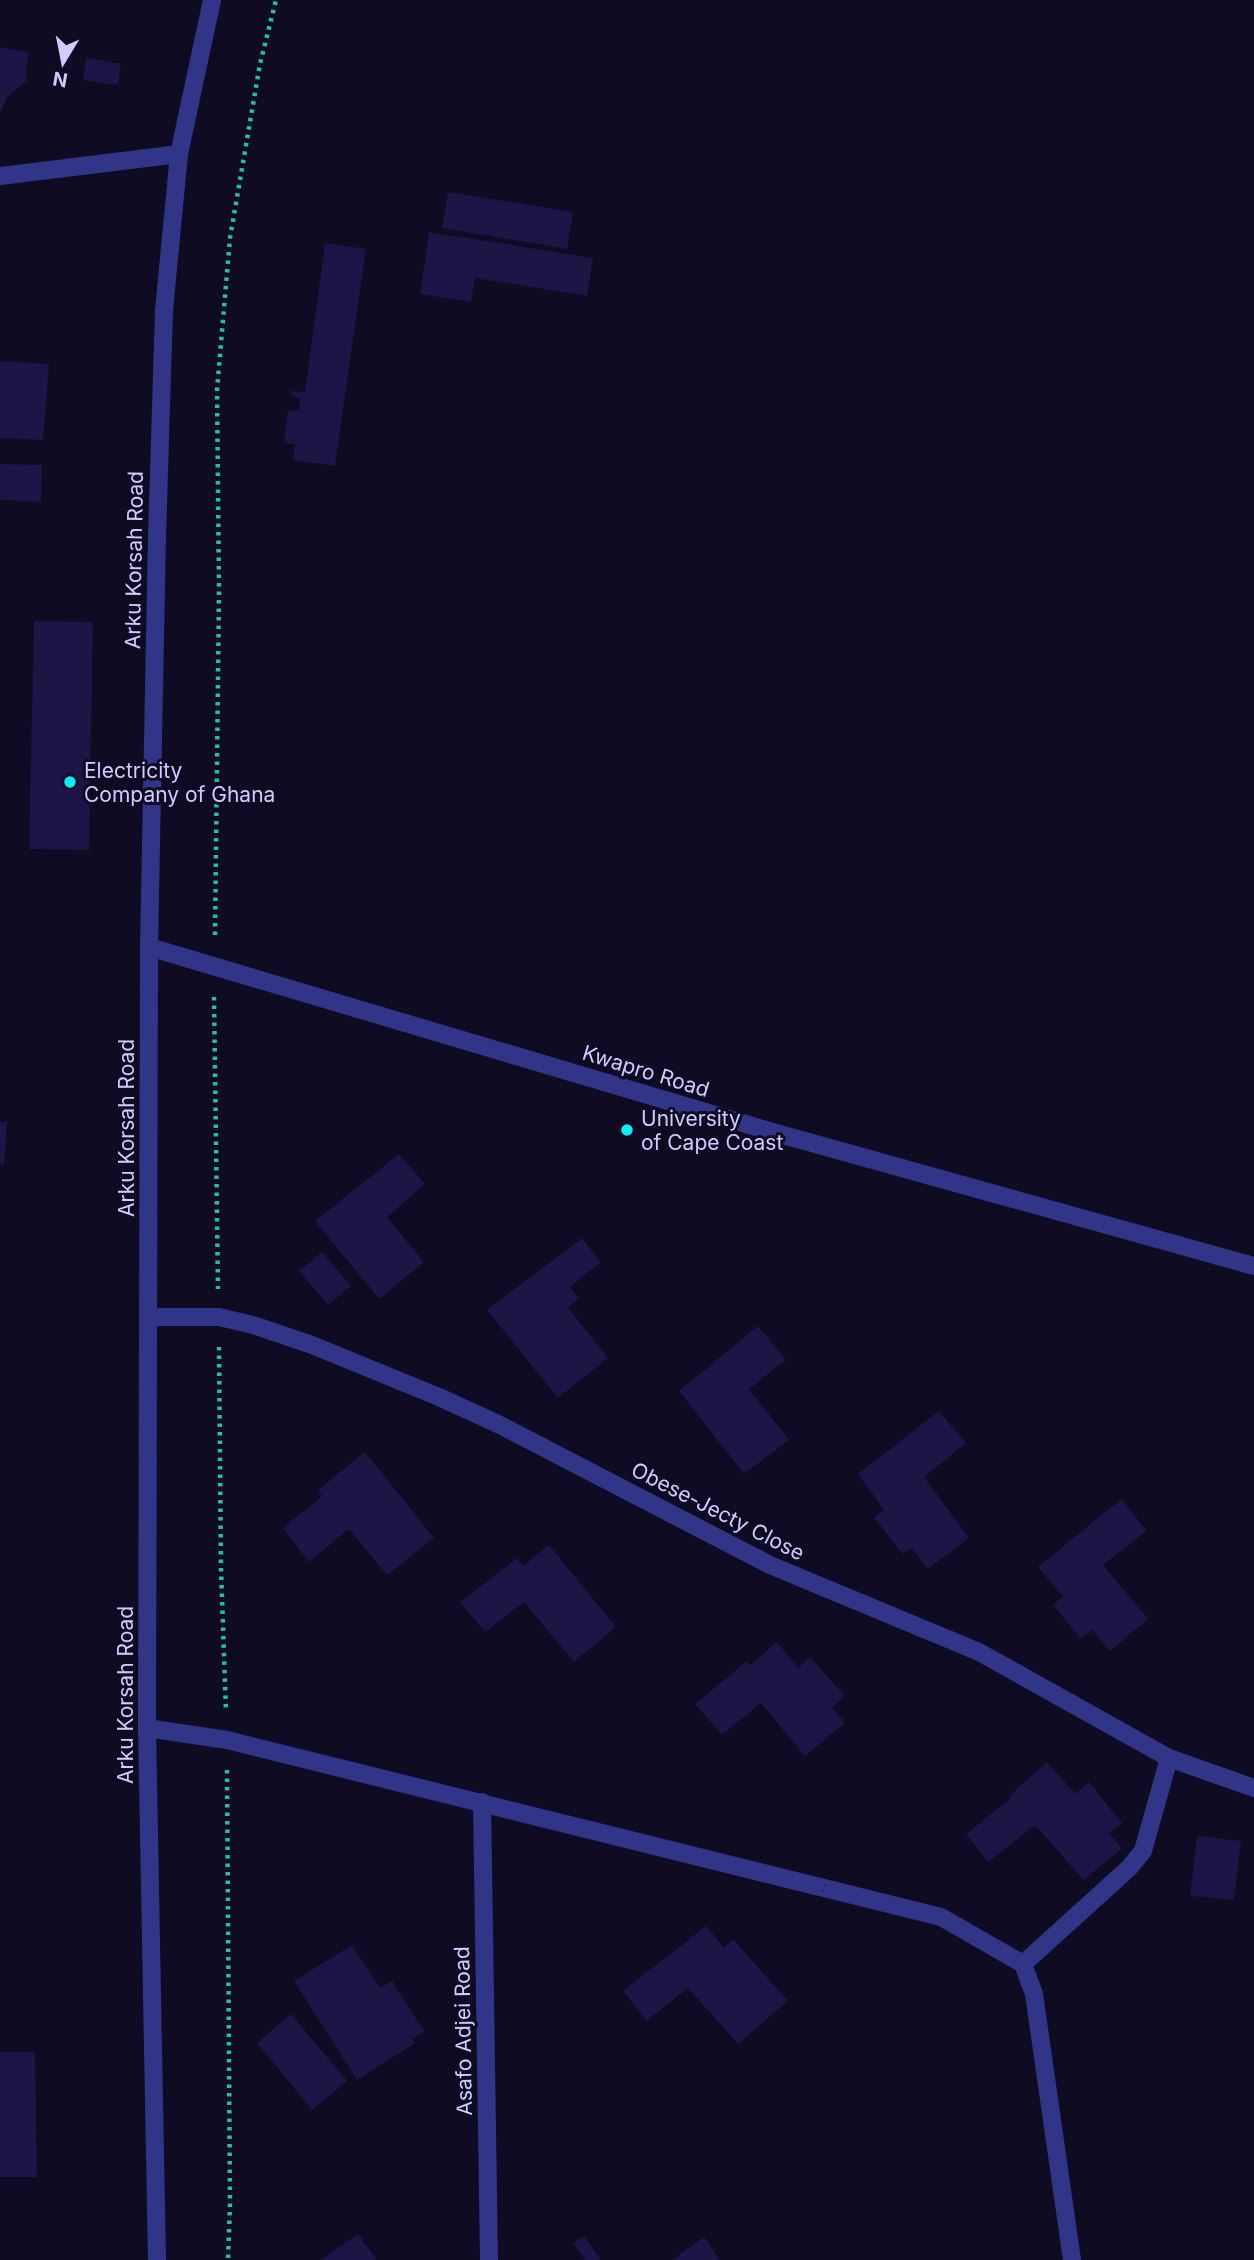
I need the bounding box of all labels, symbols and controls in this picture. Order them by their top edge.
north arrow [28,28,98,98]
text: N [51,67,69,92]
street label: Arku Korsah Road [120,471,148,649]
place label: Electricity Company of Ghana [84,758,275,807]
marker: Electricity Company of Ghana [62,774,78,790]
street label: Arku Korsah Road [114,1039,139,1217]
street label: Kwapro Road [580,1040,712,1102]
place label: University of Cape Coast [641,1106,783,1155]
marker: University of Cape Coast [619,1122,635,1138]
street label: Obese-Jecty Close [627,1457,809,1565]
street label: Arku Korsah Road [113,1606,138,1784]
street label: Asafo Adjei Road [449,1946,477,2116]

